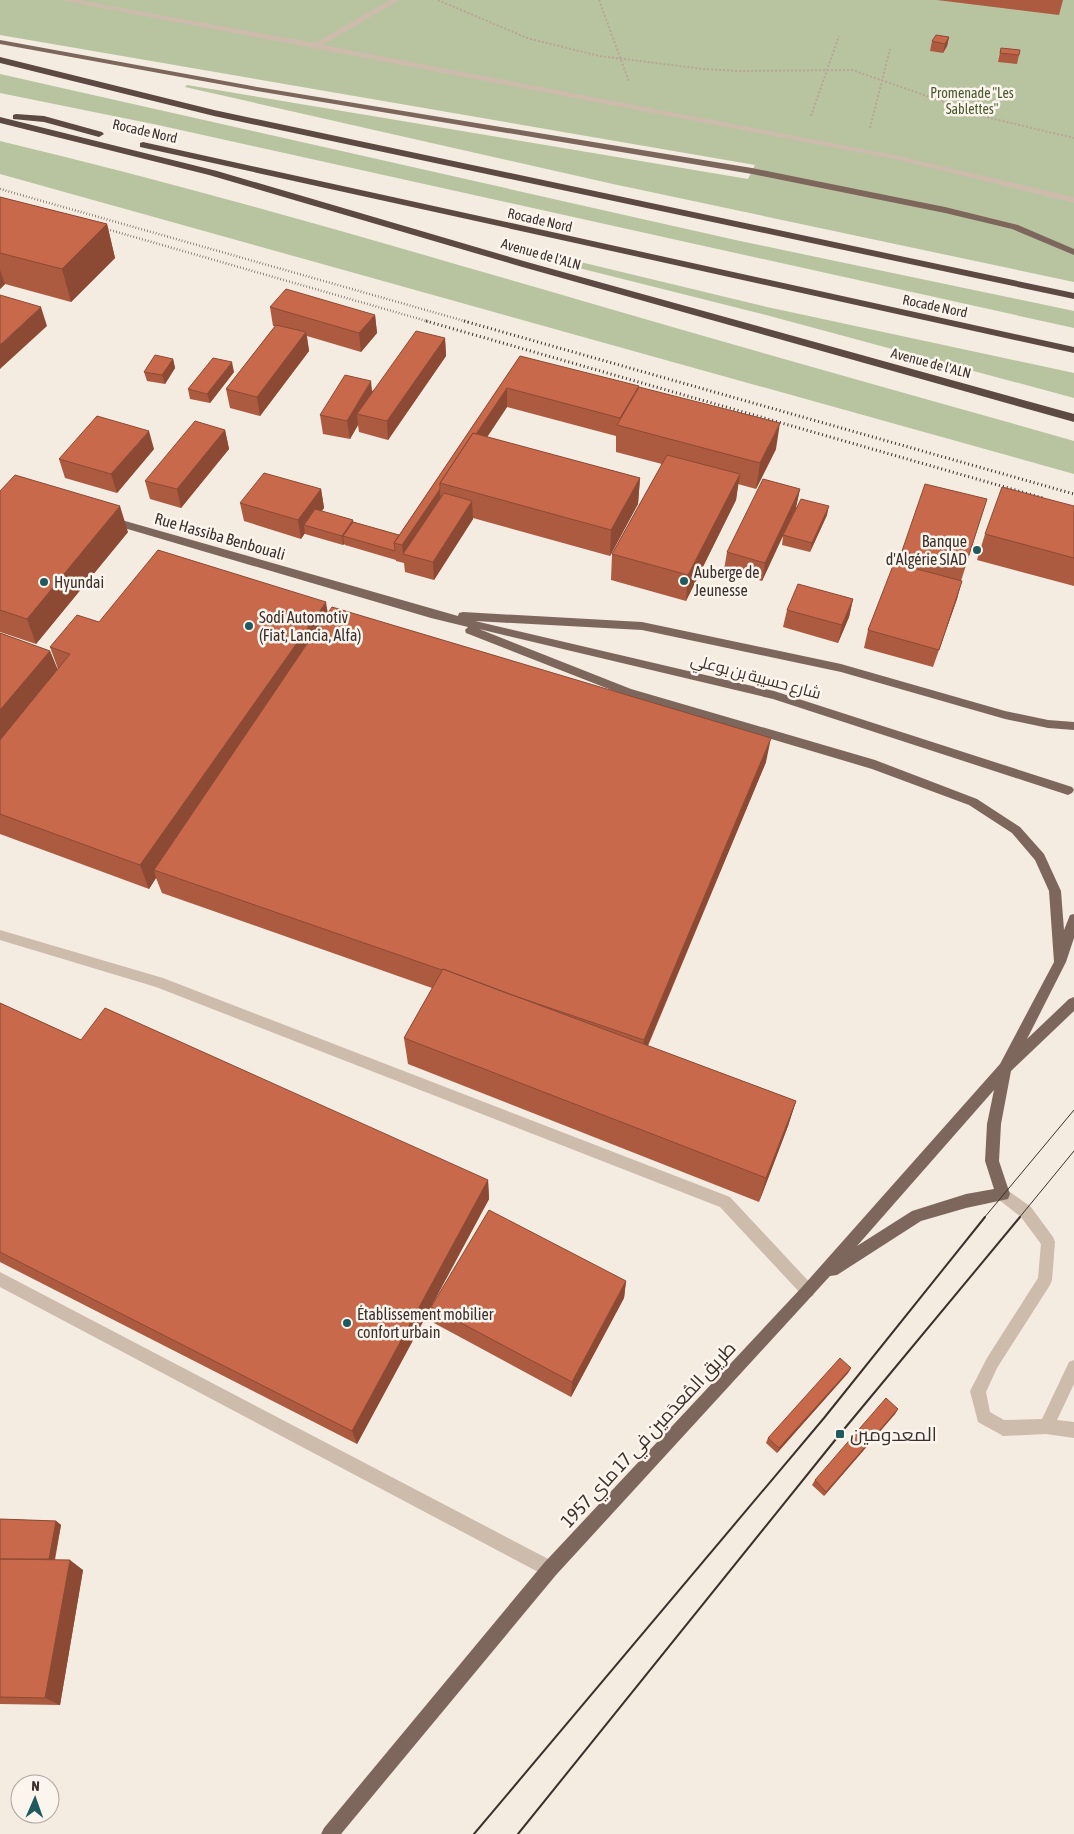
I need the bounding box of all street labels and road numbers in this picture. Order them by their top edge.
street label: Rocade Nord [111,116,179,146]
street label: Rocade Nord [506,205,574,235]
street label: Avenue de l'ALN [499,235,583,273]
street label: Rocade Nord [901,291,969,321]
street label: Avenue de l'ALN [889,345,973,381]
street label: Rue Hassiba Benbouali [153,509,287,563]
street label: شارع حسيبة بن بوعلي [688,650,823,707]
street label: طريق المُعدَمين في 17 ماي 1957 [556,1337,743,1534]

